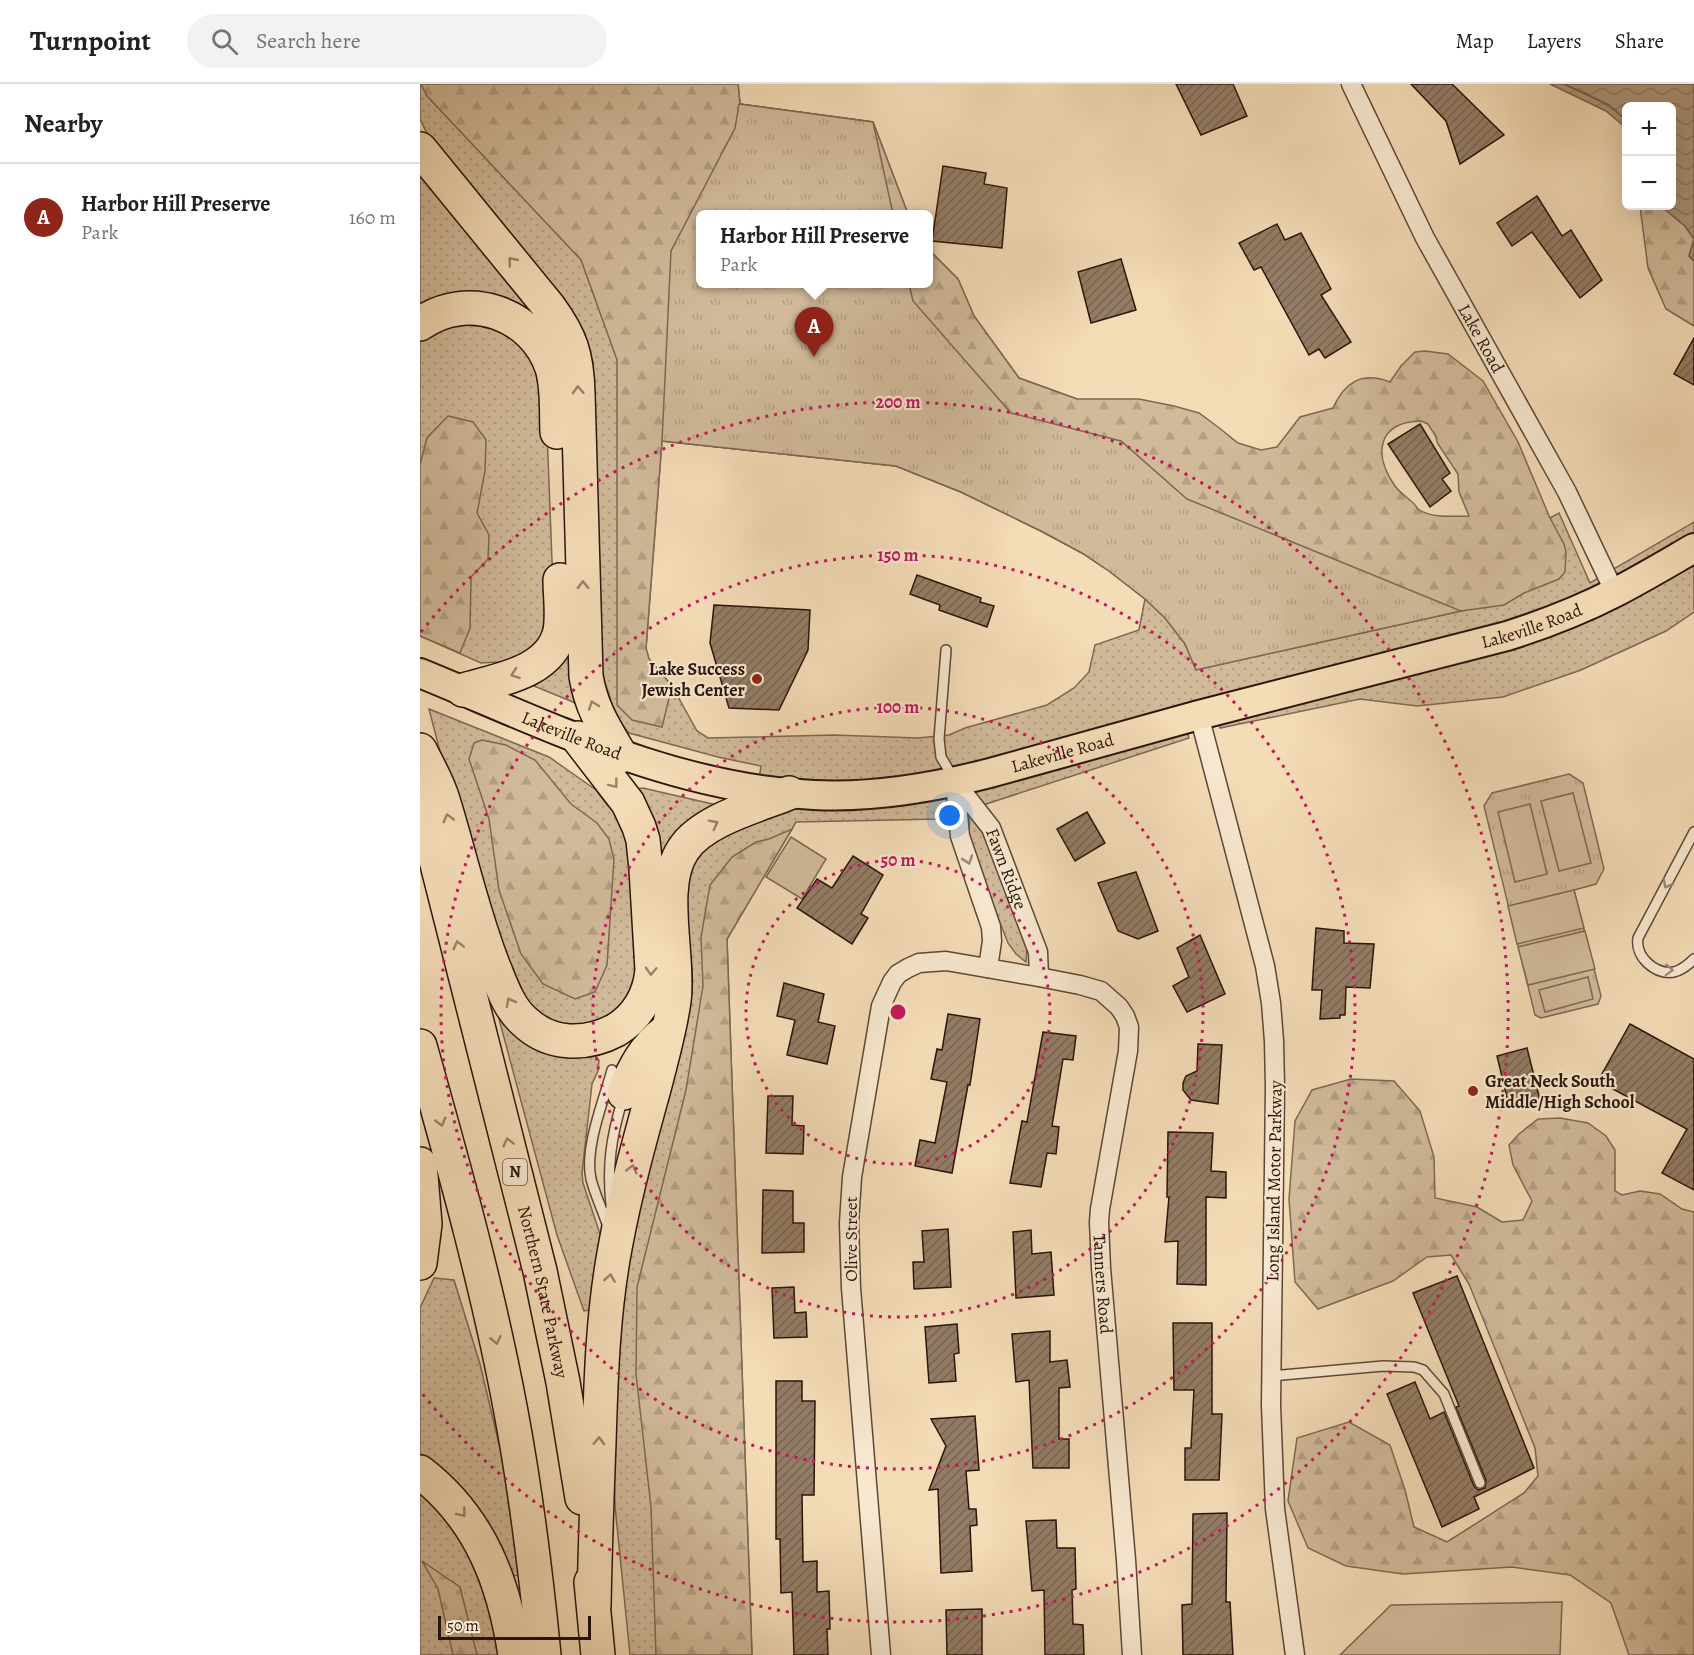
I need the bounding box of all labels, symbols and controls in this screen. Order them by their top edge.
search box [187,14,607,68]
text: Turnpoint [30,22,151,60]
icon: search [208,25,241,58]
text: Search here [256,26,361,56]
text: Map [1455,27,1494,55]
text: Layers [1527,27,1582,55]
text: Share [1615,27,1664,55]
map controls [1622,102,1676,210]
button: + [1622,102,1676,156]
text: Nearby [24,106,103,141]
button: − [1622,156,1676,210]
text: Harbor Hill Preserve [81,189,270,219]
text: A [37,204,50,231]
text: 160 m [349,204,396,231]
popup [696,210,933,288]
text: Park [81,219,119,246]
text: Harbor Hill Preserve [720,221,909,251]
text: Park [720,251,757,278]
one-way arrow [508,257,519,268]
street label: Lake Road [1452,300,1510,378]
pin: A [794,308,834,357]
one-way arrow [572,385,585,394]
text: 200 m [875,390,921,414]
text: 150 m [877,543,919,567]
one-way arrow [577,580,589,589]
street label: Lakeville Road [1478,597,1586,654]
place label: Lake Success Jewish Center [642,657,746,702]
one-way arrow [510,667,521,679]
marker: Lake Success Jewish Center [750,672,764,686]
text: 100 m [877,695,919,719]
one-way arrow [588,700,600,711]
street label: Lakeville Road [518,705,625,766]
street label: Lakeville Road [1008,727,1117,779]
one-way arrow [607,777,618,788]
your location [935,801,964,830]
one-way arrow [442,813,455,823]
one-way arrow [707,820,718,831]
street label: Fawn Ridge [980,825,1033,913]
text: 50 m [881,848,915,872]
one-way arrow [961,854,974,865]
one-way arrow [1663,878,1674,888]
one-way arrow [453,941,465,951]
one-way arrow [1665,963,1674,976]
one-way arrow [645,967,658,976]
one-way arrow [506,998,517,1008]
centre of rings [888,1002,908,1022]
place label: Great Neck South Middle/High School [1485,1069,1635,1114]
street label: Long Island Motor Parkway [1260,1079,1288,1282]
marker: Great Neck South Middle/High School [1466,1084,1480,1098]
one-way arrow [434,1117,447,1127]
one-way arrow [502,1137,515,1147]
road number: N [503,1159,527,1185]
one-way arrow [625,1164,638,1174]
street label: Olive Street [839,1196,863,1282]
street label: Northern State Parkway [512,1203,574,1381]
street label: Tanners Road [1088,1233,1119,1335]
one-way arrow [603,1273,616,1283]
one-way arrow [489,1335,502,1345]
one-way arrow [593,1437,605,1446]
one-way arrow [454,1506,465,1517]
scale bar [438,1613,591,1640]
text: 50 m [447,1615,479,1637]

